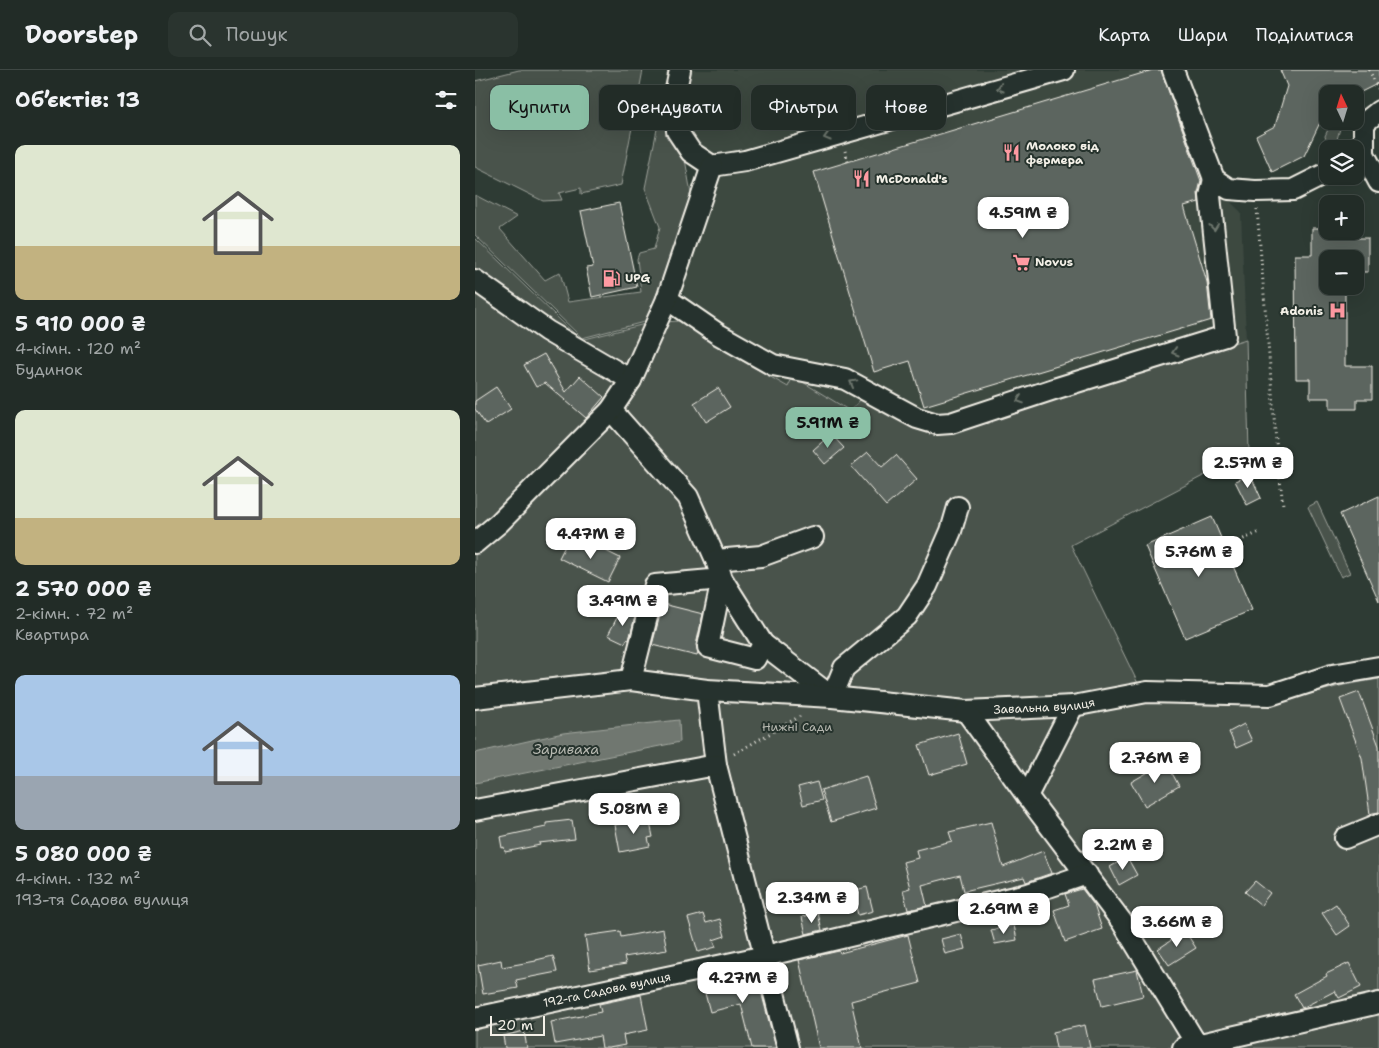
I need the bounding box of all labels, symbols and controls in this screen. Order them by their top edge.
search box [168,12,518,57]
text: Doorstep [25,19,138,51]
icon: search [186,21,214,49]
text: Пошук [226,22,288,47]
text: Карта [1098,23,1150,47]
text: Шари [1178,23,1228,47]
text: Поділитися [1256,23,1354,47]
one-way arrow [996,82,1005,93]
chip: Купити [490,85,589,130]
chip: Орендувати [599,85,741,130]
chip: Фільтри [751,85,856,130]
chip: Нове [866,85,946,130]
north arrow [1319,85,1364,130]
map controls [1319,85,1364,295]
text: Об’єктів: 13 [15,86,140,114]
icon: filters [432,86,460,114]
one-way arrow [823,132,832,142]
place label: Молоко від фермера [1026,138,1099,168]
button: layers [1319,140,1364,185]
restaurant icon: Молоко від фермера [1002,143,1022,163]
restaurant icon: McDonald's [852,169,872,189]
place label: McDonald's [876,171,948,187]
icon: home [193,178,283,268]
button: + [1319,195,1364,240]
pin: 4.59M ₴ [977,196,1069,239]
text: 4.59M ₴ [989,202,1057,223]
one-way arrow [1208,223,1219,231]
button: − [1319,250,1364,295]
supermarket icon: Novus [1011,252,1031,272]
place label: Novus [1035,254,1073,270]
fuel station icon: UPG [601,268,621,288]
place label: UPG [625,270,650,286]
hospital icon: Adonis [1327,301,1347,321]
place label: Adonis [1280,303,1323,319]
text: 5 910 000 ₴ [15,310,146,338]
text: 4-кімн. · 120 m² [15,338,141,359]
one-way arrow [1171,346,1180,356]
text: Будинок [15,359,83,380]
one-way arrow [850,380,859,390]
one-way arrow [1016,395,1025,405]
pin: 5.91M ₴ [782,406,874,449]
text: 5.91M ₴ [797,412,859,433]
icon: home [193,443,283,533]
pin: 2.57M ₴ [1202,446,1294,489]
text: 2.57M ₴ [1213,452,1283,473]
pin: 4.47M ₴ [545,518,637,560]
text: 4.47M ₴ [557,523,625,544]
pin: 5.76M ₴ [1153,536,1245,578]
text: 5.76M ₴ [1165,541,1233,562]
text: 2 570 000 ₴ [15,575,152,603]
pin: 3.49M ₴ [577,584,669,627]
text: 3.49M ₴ [588,590,658,611]
text: 2-кімн. · 72 m² [15,603,133,624]
text: Квартира [15,624,89,645]
street label: Завальна вулиця [993,694,1096,718]
icon: home [193,708,283,798]
park label: Нижні Сади [762,719,832,735]
water label: Зариваха [533,740,599,758]
pin: 2.76M ₴ [1109,742,1201,784]
text: 2.76M ₴ [1121,747,1189,768]
pin: 5.08M ₴ [588,792,680,835]
text: 5.08M ₴ [600,798,668,819]
pin: 2.2M ₴ [1082,828,1164,871]
text: 2.2M ₴ [1093,834,1153,855]
text: 5 080 000 ₴ [15,840,152,868]
text: 4-кімн. · 132 m² [15,868,141,889]
pin: 2.34M ₴ [766,882,858,924]
text: 2.34M ₴ [777,887,847,908]
text: 193-тя Садова вулиця [15,889,189,910]
pin: 2.69M ₴ [958,892,1050,935]
text: 2.69M ₴ [969,898,1039,919]
pin: 3.66M ₴ [1131,906,1223,948]
text: 3.66M ₴ [1142,911,1212,932]
pin: 4.27M ₴ [697,962,789,1004]
text: 4.27M ₴ [708,967,778,988]
street label: 192-га Садова вулиця [542,968,672,1011]
scale bar [490,1013,545,1036]
text: 20 m [497,1016,533,1034]

